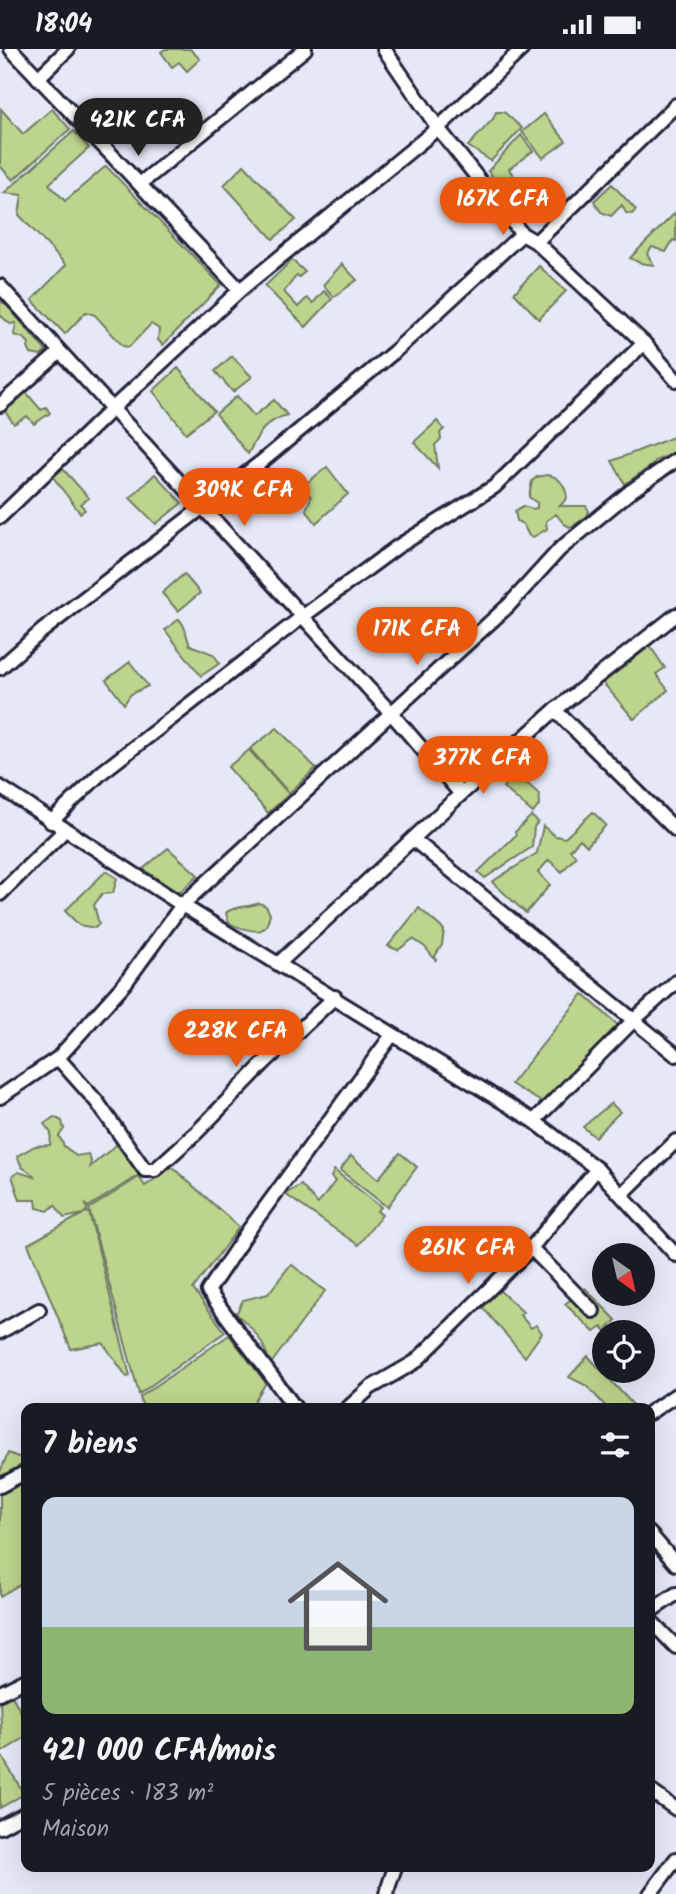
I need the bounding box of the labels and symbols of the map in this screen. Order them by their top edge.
pin: 421K CFA [66,99,210,158]
pin: 167K CFA [431,177,575,237]
pin: 309K CFA [172,469,316,528]
pin: 171K CFA [345,607,489,667]
pin: 377K CFA [411,737,555,796]
pin: 228K CFA [164,1009,308,1069]
pin: 261K CFA [396,1227,540,1286]
north arrow [592,1243,654,1305]

